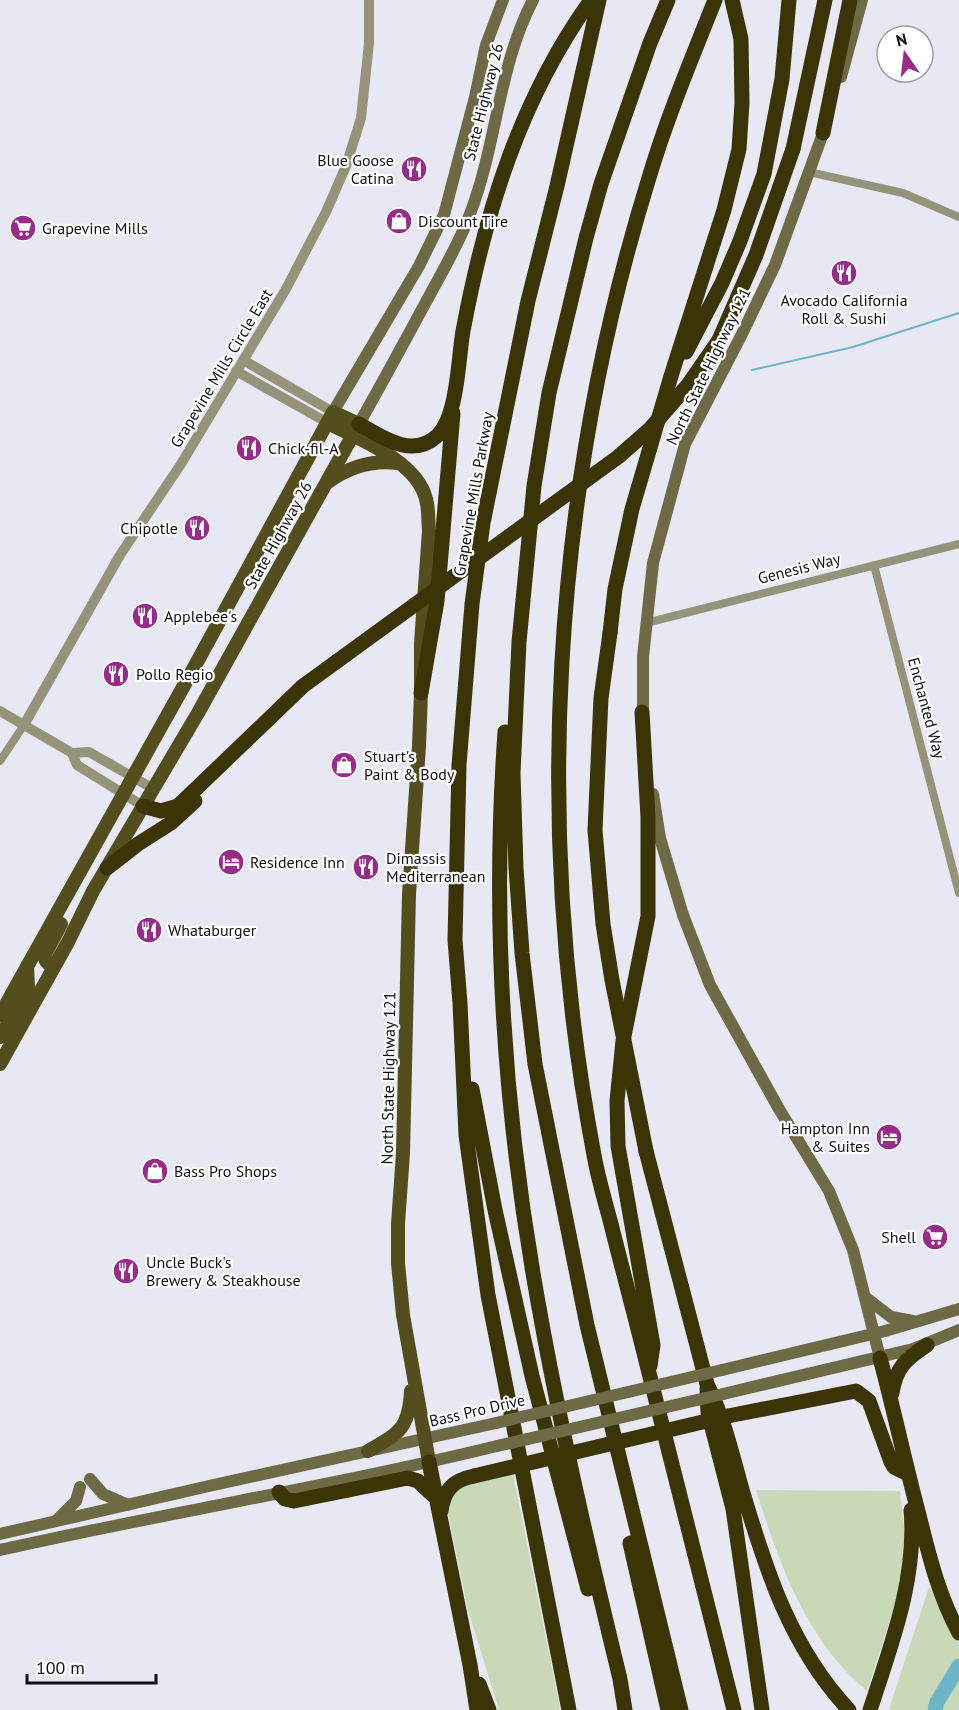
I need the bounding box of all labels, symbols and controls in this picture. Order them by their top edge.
north arrow [875,24,935,84]
text: N [894,28,909,50]
street label: State Highway 26 [459,41,507,163]
place label: Blue Goose Catina [317,150,394,188]
restaurant icon: Blue Goose Catina [399,154,429,184]
shop icon: Discount Tire [384,206,414,236]
place label: Discount Tire [418,211,508,231]
supermarket icon: Grapevine Mills [8,213,38,243]
place label: Grapevine Mills [42,218,148,238]
restaurant icon: Avocado California Roll & Sushi [829,258,859,288]
street label: Grapevine Mills Circle East [166,284,277,451]
street label: North State Highway 121 [661,284,755,448]
place label: Avocado California Roll & Sushi [780,290,908,328]
street label: Grapevine Mills Parkway [449,410,497,578]
restaurant icon: Chick-fil-A [234,433,264,463]
place label: Chick-fil-A [268,438,339,458]
street label: State Highway 26 [240,478,316,592]
restaurant icon: Chipotle [182,513,212,543]
place label: Chipotle [120,518,178,538]
street label: Genesis Way [756,548,843,588]
restaurant icon: Applebee's [130,601,160,631]
place label: Applebee's [164,606,237,626]
street label: Enchanted Way [904,655,950,761]
restaurant icon: Pollo Regio [101,659,131,689]
place label: Pollo Regio [136,664,213,684]
place label: Stuart's Paint & Body [364,746,455,784]
shop icon: Stuart's Paint & Body [329,750,359,780]
hotel icon: Residence Inn [216,847,246,877]
place label: Dimassis Mediterranean [386,848,485,886]
place label: Residence Inn [250,852,345,872]
restaurant icon: Dimassis Mediterranean [351,852,381,882]
restaurant icon: Whataburger [134,915,164,945]
place label: Whataburger [168,920,257,940]
street label: North State Highway 121 [376,992,400,1164]
place label: Hampton Inn & Suites [781,1118,870,1156]
hotel icon: Hampton Inn & Suites [874,1122,904,1152]
shop icon: Bass Pro Shops [140,1156,170,1186]
place label: Bass Pro Shops [174,1161,277,1181]
supermarket icon: Shell [920,1222,950,1252]
place label: Shell [881,1227,916,1247]
place label: Uncle Buck's Brewery & Steakhouse [146,1252,301,1290]
restaurant icon: Uncle Buck's Brewery & Steakhouse [111,1256,141,1286]
street label: Bass Pro Drive [427,1389,527,1431]
scale bar [27,1647,156,1685]
text: 100 m [36,1656,85,1679]

